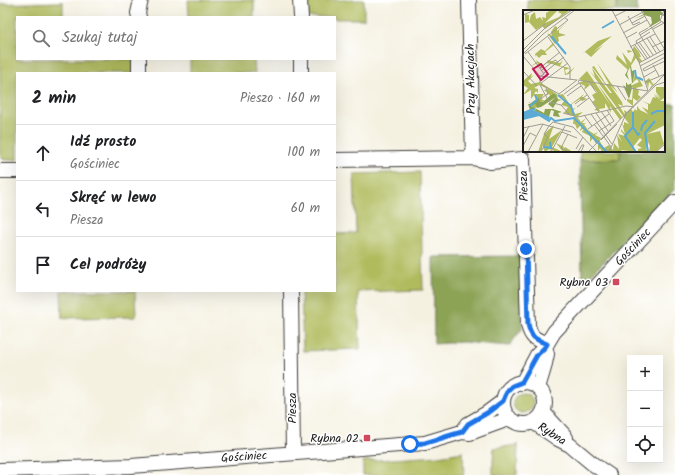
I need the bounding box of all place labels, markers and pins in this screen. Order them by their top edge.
place label: Rybna 03 [559,273,608,292]
marker: Rybna 03 [611,277,621,287]
place label: Rybna 02 [310,429,359,448]
marker: Rybna 02 [362,433,372,443]

